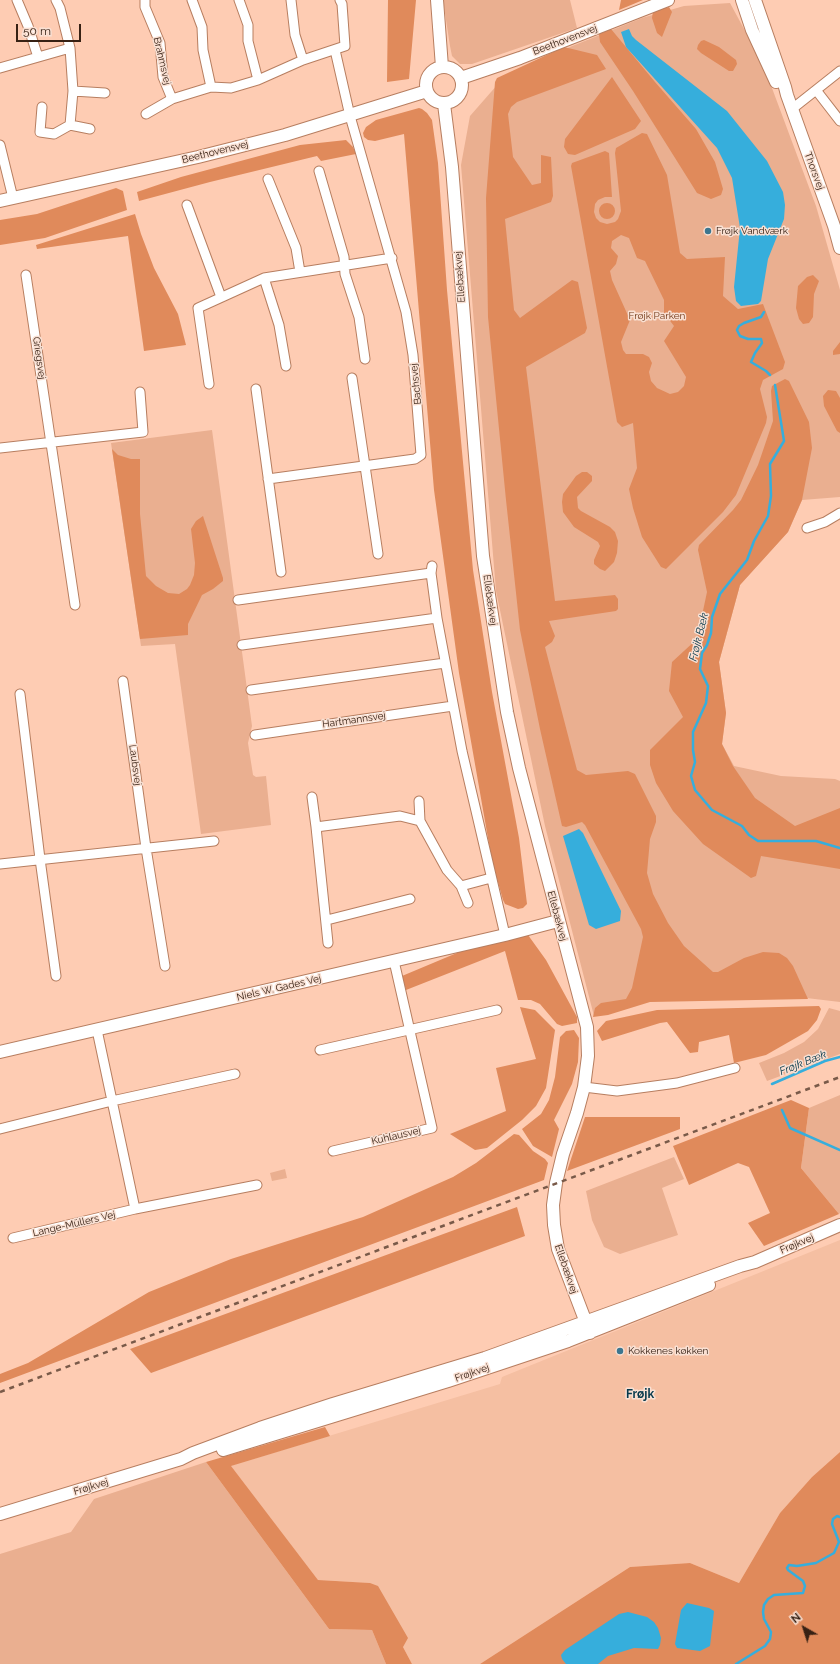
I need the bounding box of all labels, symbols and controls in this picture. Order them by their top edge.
scale bar [18,16,83,42]
street label: Beethovensvej [531,22,599,58]
text: 50 m [23,24,51,38]
street label: Brahmsvej [151,36,173,86]
street label: Beethovensvej [180,138,250,166]
street label: Thorsvej [802,150,826,192]
place label: Frøjk Vandværk [716,225,788,237]
marker: Frøjk Vandværk [703,226,713,236]
street label: Ellebækvej [452,251,468,303]
park label: Frøjk Parken [629,310,685,322]
street label: Griegsvej [30,336,48,380]
street label: Bachsvej [408,363,424,405]
street label: Ellebækvej [480,574,500,626]
water label: Frøjk Bæk [687,611,711,663]
street label: Hartmannsvej [322,710,386,730]
street label: Laubsvej [126,744,144,786]
street label: Ellebækvej [545,890,569,942]
street label: Niels W. Gades Vej [236,972,322,1004]
water label: Frøjk Bæk [778,1048,828,1078]
street label: Kuhlausvej [370,1125,422,1147]
street label: Lange-Müllers Vej [31,1209,117,1239]
street label: Frøjkvej [778,1232,816,1256]
street label: Ellebækvej [552,1243,580,1295]
place label: Kokkenes køkken [628,1345,708,1357]
marker: Kokkenes køkken [615,1346,625,1356]
street label: Frøjkvej [453,1362,491,1384]
district label: Frøjk [626,1387,654,1401]
street label: Frøjkvej [72,1476,110,1498]
north arrow [784,1608,824,1648]
text: N [789,1611,803,1626]

